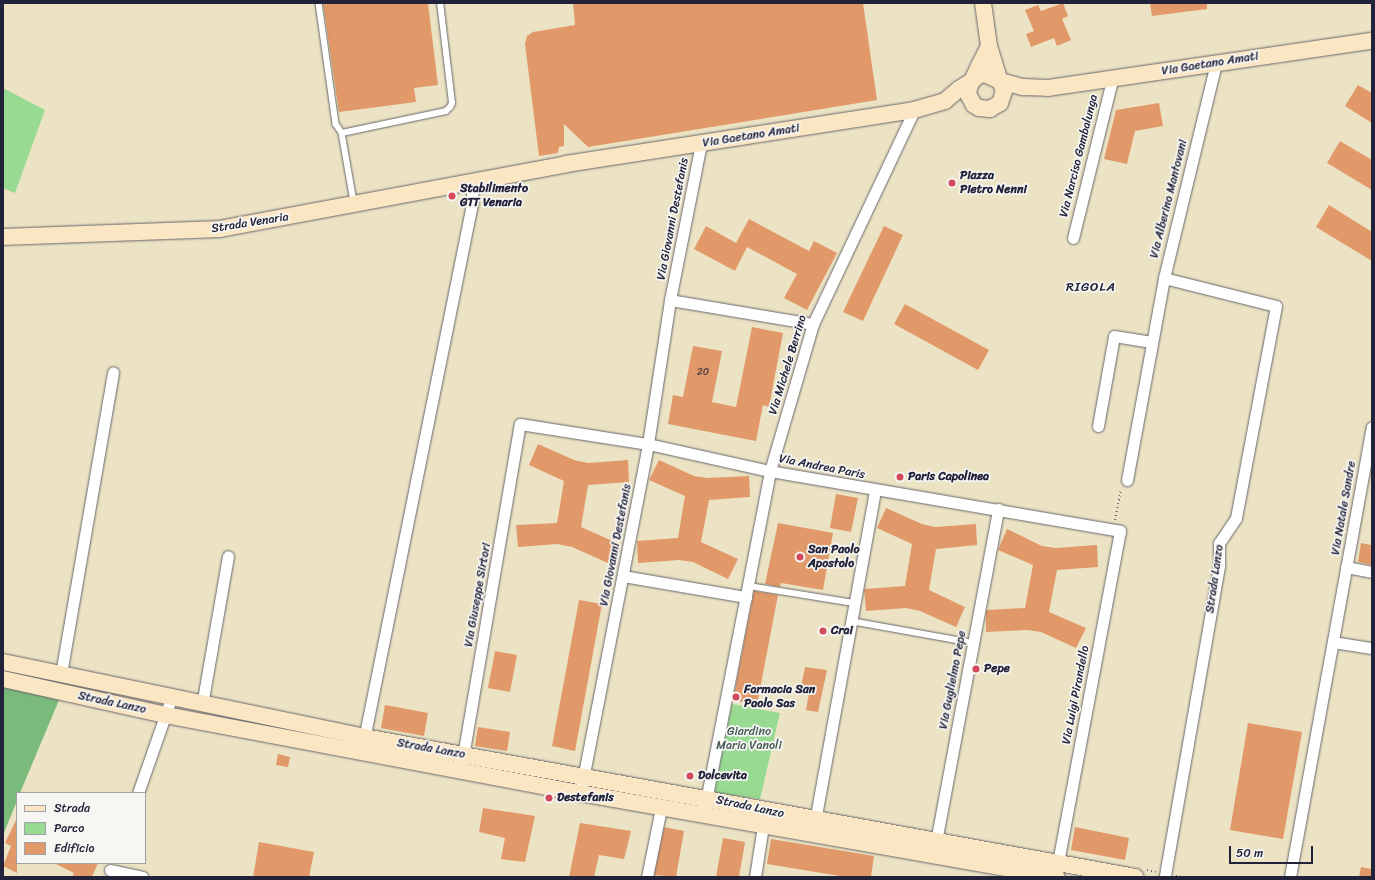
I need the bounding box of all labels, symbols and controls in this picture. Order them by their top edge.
street label: Via Gaetano Amati [1161,49,1259,79]
street label: Via Narciso Gambalunga [1057,93,1101,219]
street label: Via Gaetano Amati [702,121,800,151]
street label: Via Alberino Mantovani [1147,138,1191,260]
street label: Via Giovanni Destefanis [654,157,692,281]
place label: Piazza Pietro Nenni [960,169,1027,197]
marker: Piazza Pietro Nenni [947,178,957,188]
place label: Stabilimento GTT Venaria [460,182,528,210]
marker: Stabilimento GTT Venaria [447,191,457,201]
street label: Strada Venaria [210,210,290,236]
district label: RIGOLA [1066,279,1116,295]
street label: Via Michele Berrino [766,314,810,416]
house number: 20 [697,367,709,379]
street label: Via Andrea Paris [778,452,866,482]
street label: Via Natale Sandre [1329,460,1359,556]
place label: Paris Capolinea [908,470,990,484]
marker: Paris Capolinea [895,472,905,482]
street label: Via Giovanni Destefanis [597,483,635,607]
street label: Via Giuseppe Sirtori [462,542,494,648]
place label: San Paolo Apostolo [808,543,860,571]
street label: Strada Lanzo [1203,544,1227,614]
marker: San Paolo Apostolo [795,552,805,562]
place label: Crai [831,624,853,638]
marker: Crai [818,626,828,636]
street label: Via Guglielmo Pepe [936,630,970,730]
street label: Via Luigi Pirandello [1059,644,1093,746]
place label: Pepe [984,662,1010,676]
marker: Pepe [971,664,981,674]
place label: Farmacia San Paolo Sas [744,683,815,711]
street label: Strada Lanzo [77,689,147,717]
marker: Farmacia San Paolo Sas [731,692,741,702]
park label: Giardino Maria Vanoli [717,725,781,753]
street label: Strada Lanzo [396,736,466,762]
place label: Dolcevita [698,769,747,783]
marker: Dolcevita [685,771,695,781]
place label: Destefanis [557,791,614,805]
legend [16,792,146,864]
marker: Destefanis [544,793,554,803]
street label: Strada Lanzo [715,793,785,821]
text: Strada [54,797,90,819]
text: Parco [54,817,84,839]
text: Edificio [54,837,94,859]
scale bar [1231,838,1315,864]
text: 50 m [1236,842,1263,864]

